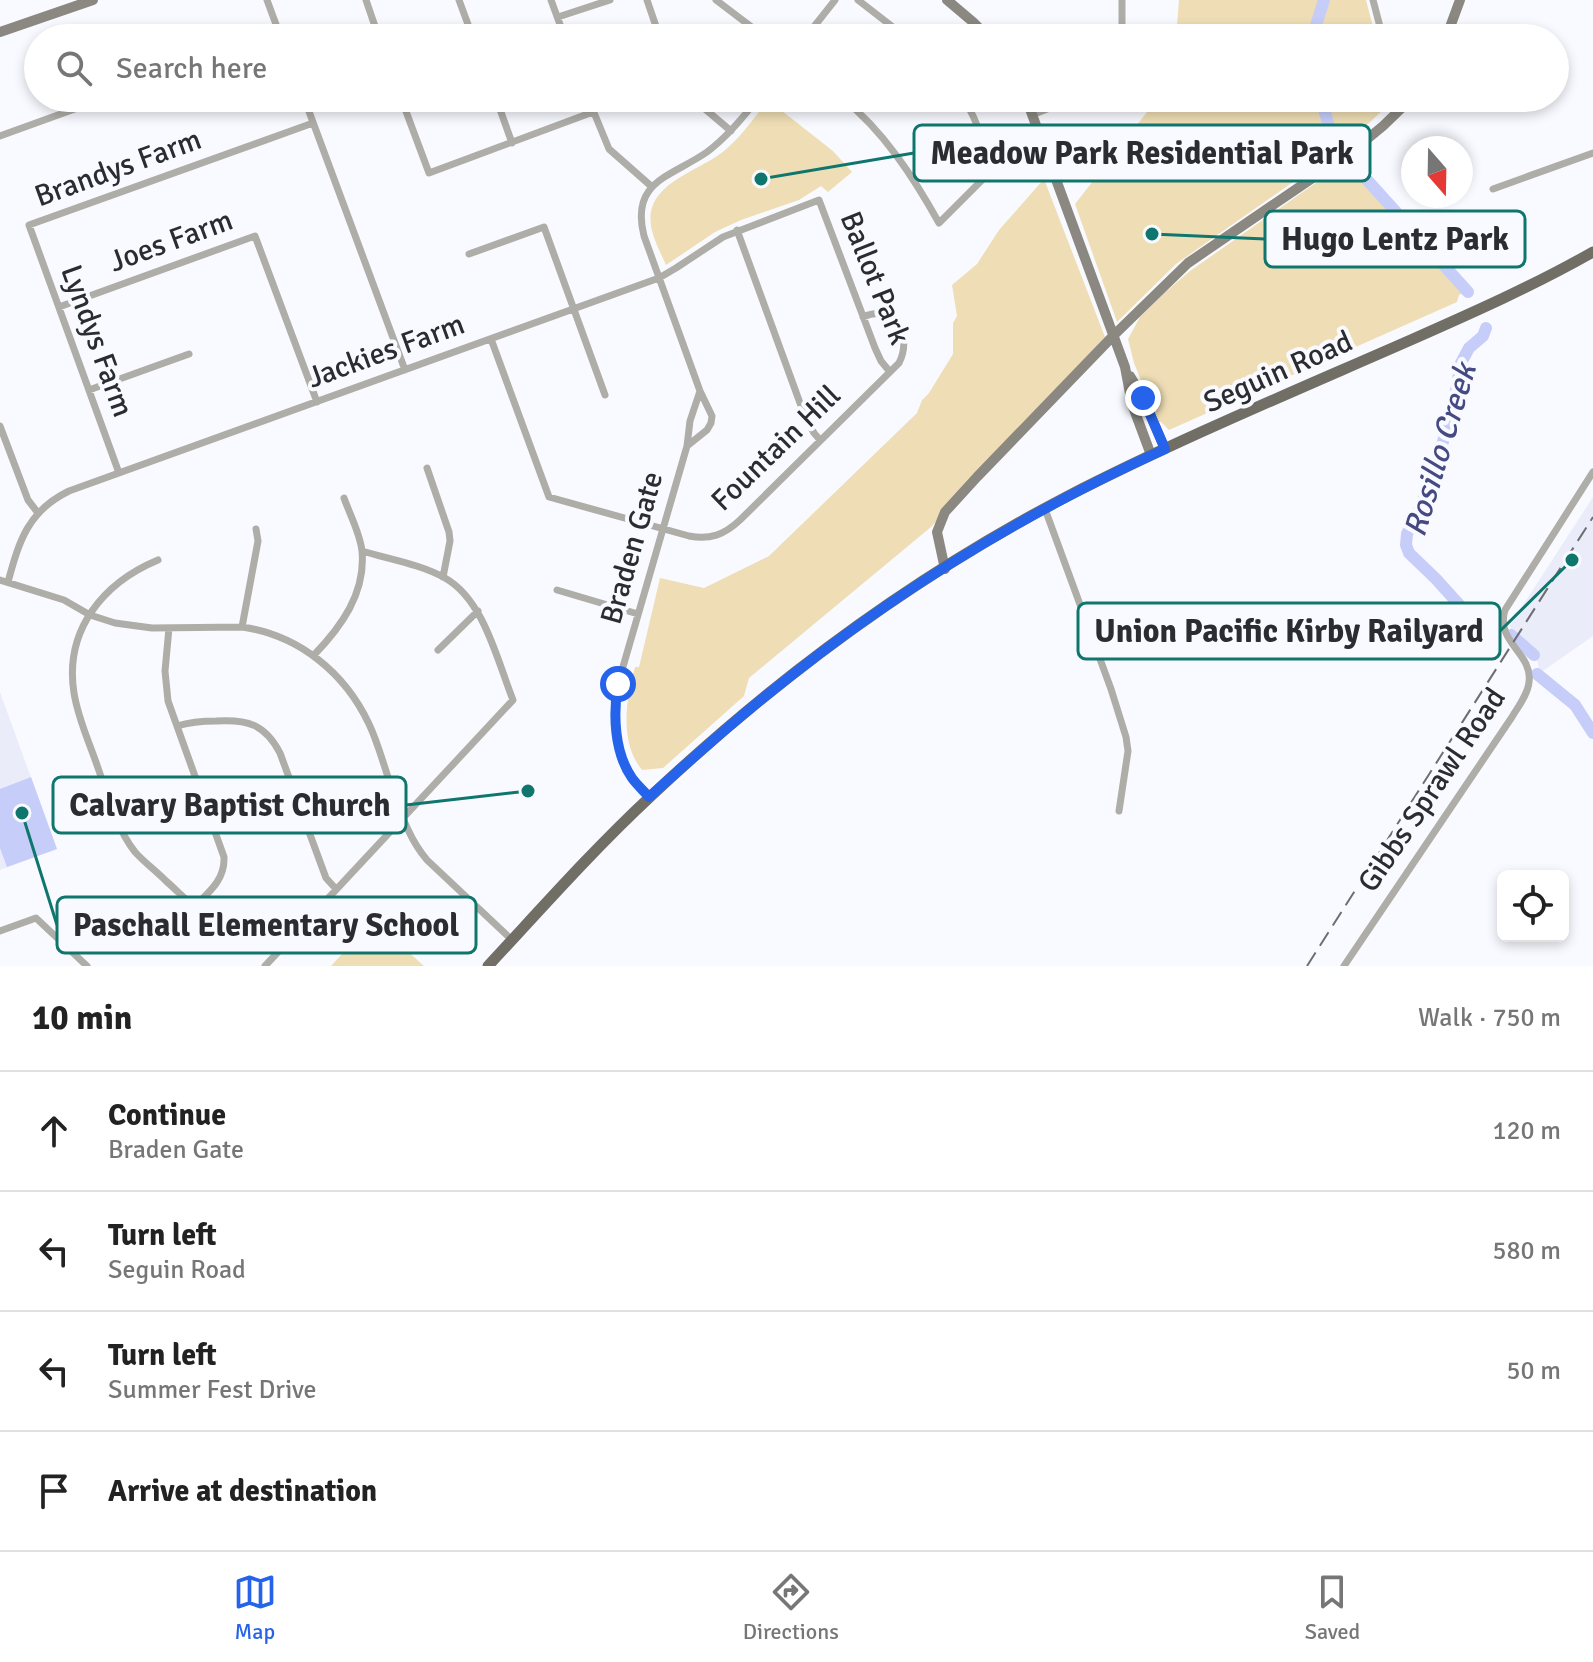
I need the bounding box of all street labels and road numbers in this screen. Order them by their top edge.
street label: Brandys Farm [30,121,206,215]
street label: Joes Farm [104,202,238,280]
street label: Ballot Park [832,206,918,350]
street label: Lyndys Farm [52,260,142,422]
street label: Jackies Farm [302,305,470,397]
street label: Seguin Road [1198,323,1358,421]
street label: Fountain Hill [704,377,848,519]
street label: Braden Gate [593,467,671,629]
street label: Gibbs Sprawl Road [1350,681,1514,899]

